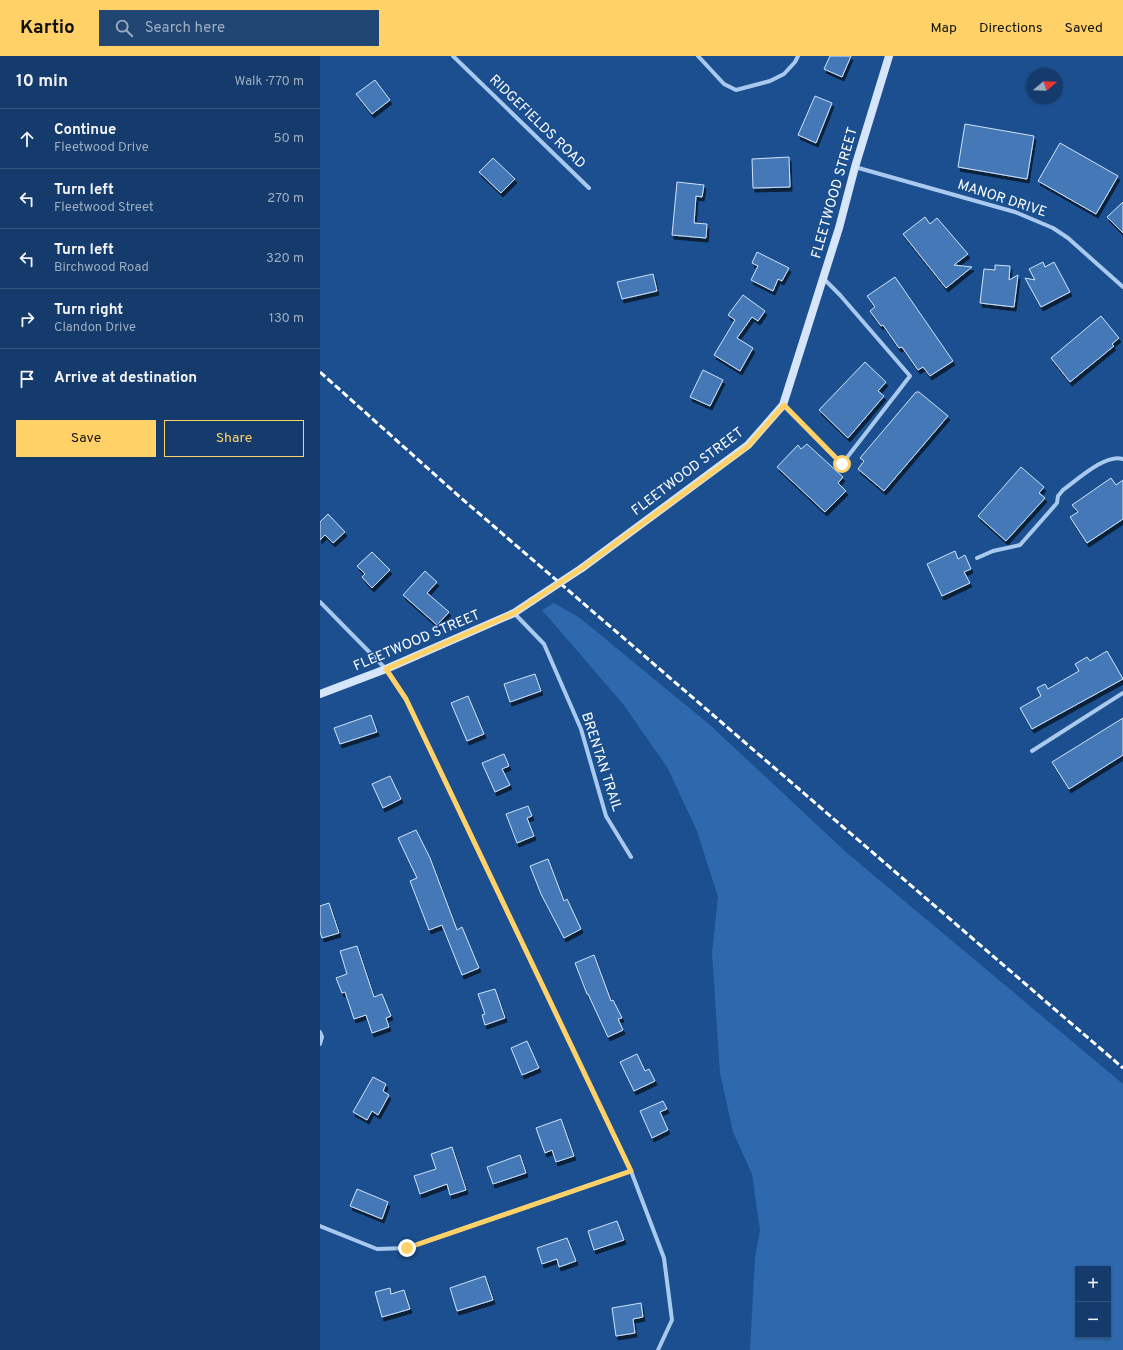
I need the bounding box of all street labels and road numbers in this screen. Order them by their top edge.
street label: RIDGEFIELDS ROAD [485,72,589,172]
street label: FLEETWOOD STREET [808,125,862,261]
street label: MANOR DRIVE [955,177,1049,221]
street label: FLEETWOOD STREET [629,424,747,520]
street label: FLEETWOOD STREET [351,607,483,675]
street label: BRENTAN TRAIL [577,710,625,814]

